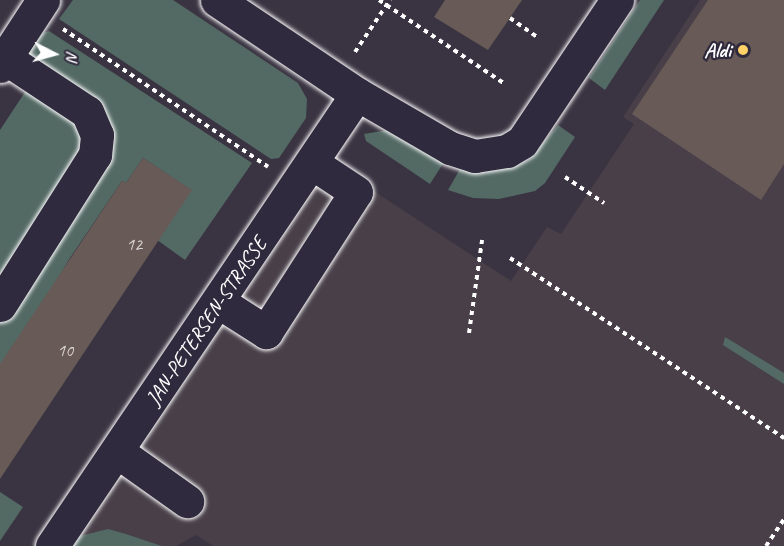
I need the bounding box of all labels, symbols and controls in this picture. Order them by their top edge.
north arrow [24,24,84,84]
place label: Aldi [704,37,731,63]
marker: Aldi [736,43,750,57]
text: N [61,50,82,62]
street label: JAN-PETERSEN-STRASSE [140,232,272,410]
house number: 12 [126,233,142,255]
house number: 10 [57,339,73,361]

